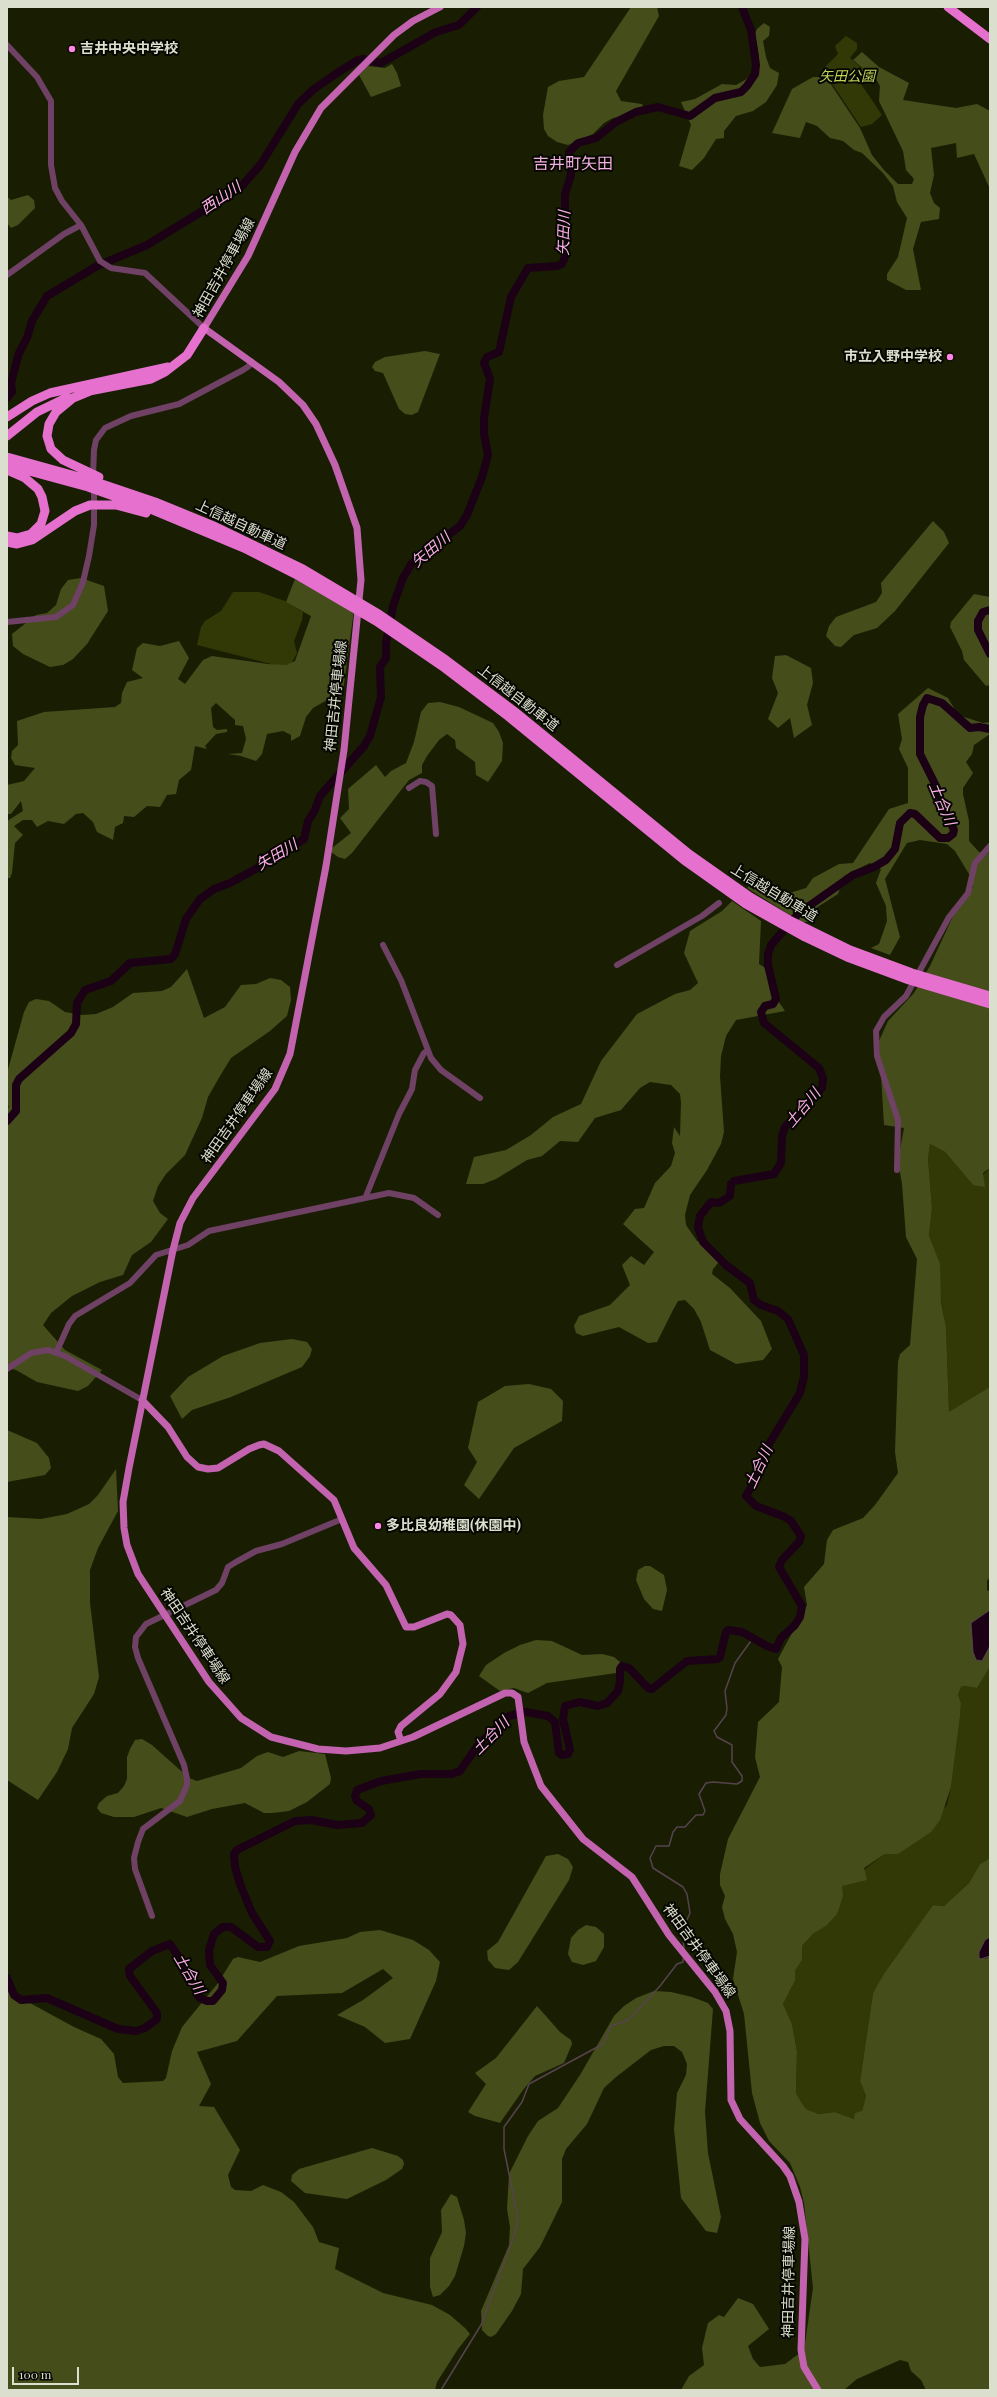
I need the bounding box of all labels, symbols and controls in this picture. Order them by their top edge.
place label: 吉井中央中学校 [80,41,178,57]
marker: 吉井中央中学校 [67,44,77,54]
park label: 矢田公園 [819,69,875,85]
district label: 吉井町矢田 [533,154,613,174]
water label: 西山川 [197,178,245,218]
water label: 矢田川 [554,210,574,256]
street label: 神田吉井停車場線 [190,215,258,321]
place label: 市立入野中学校 [844,349,942,365]
marker: 市立入野中学校 [945,352,955,362]
street label: 上信越自動車道 [193,497,289,553]
water label: 矢田川 [408,529,454,571]
street label: 神田吉井停車場線 [322,639,350,753]
street label: 上信越自動車道 [474,661,562,735]
water label: 土合川 [925,780,959,828]
water label: 矢田川 [253,836,301,874]
street label: 上信越自動車道 [728,861,820,925]
street label: 神田吉井停車場線 [198,1065,276,1167]
water label: 土合川 [782,1085,824,1131]
water label: 土合川 [741,1443,777,1491]
place label: 多比良幼稚園(休園中) [386,1518,521,1534]
marker: 多比良幼稚園(休園中) [373,1521,383,1531]
street label: 神田吉井停車場線 [157,1585,233,1687]
water label: 土合川 [469,1714,513,1758]
street label: 神田吉井停車場線 [659,1901,739,2001]
water label: 土合川 [170,1950,208,1998]
street label: 神田吉井停車場線 [780,2226,798,2338]
scale bar [14,2359,81,2385]
text: 100 m [19,2366,51,2382]

